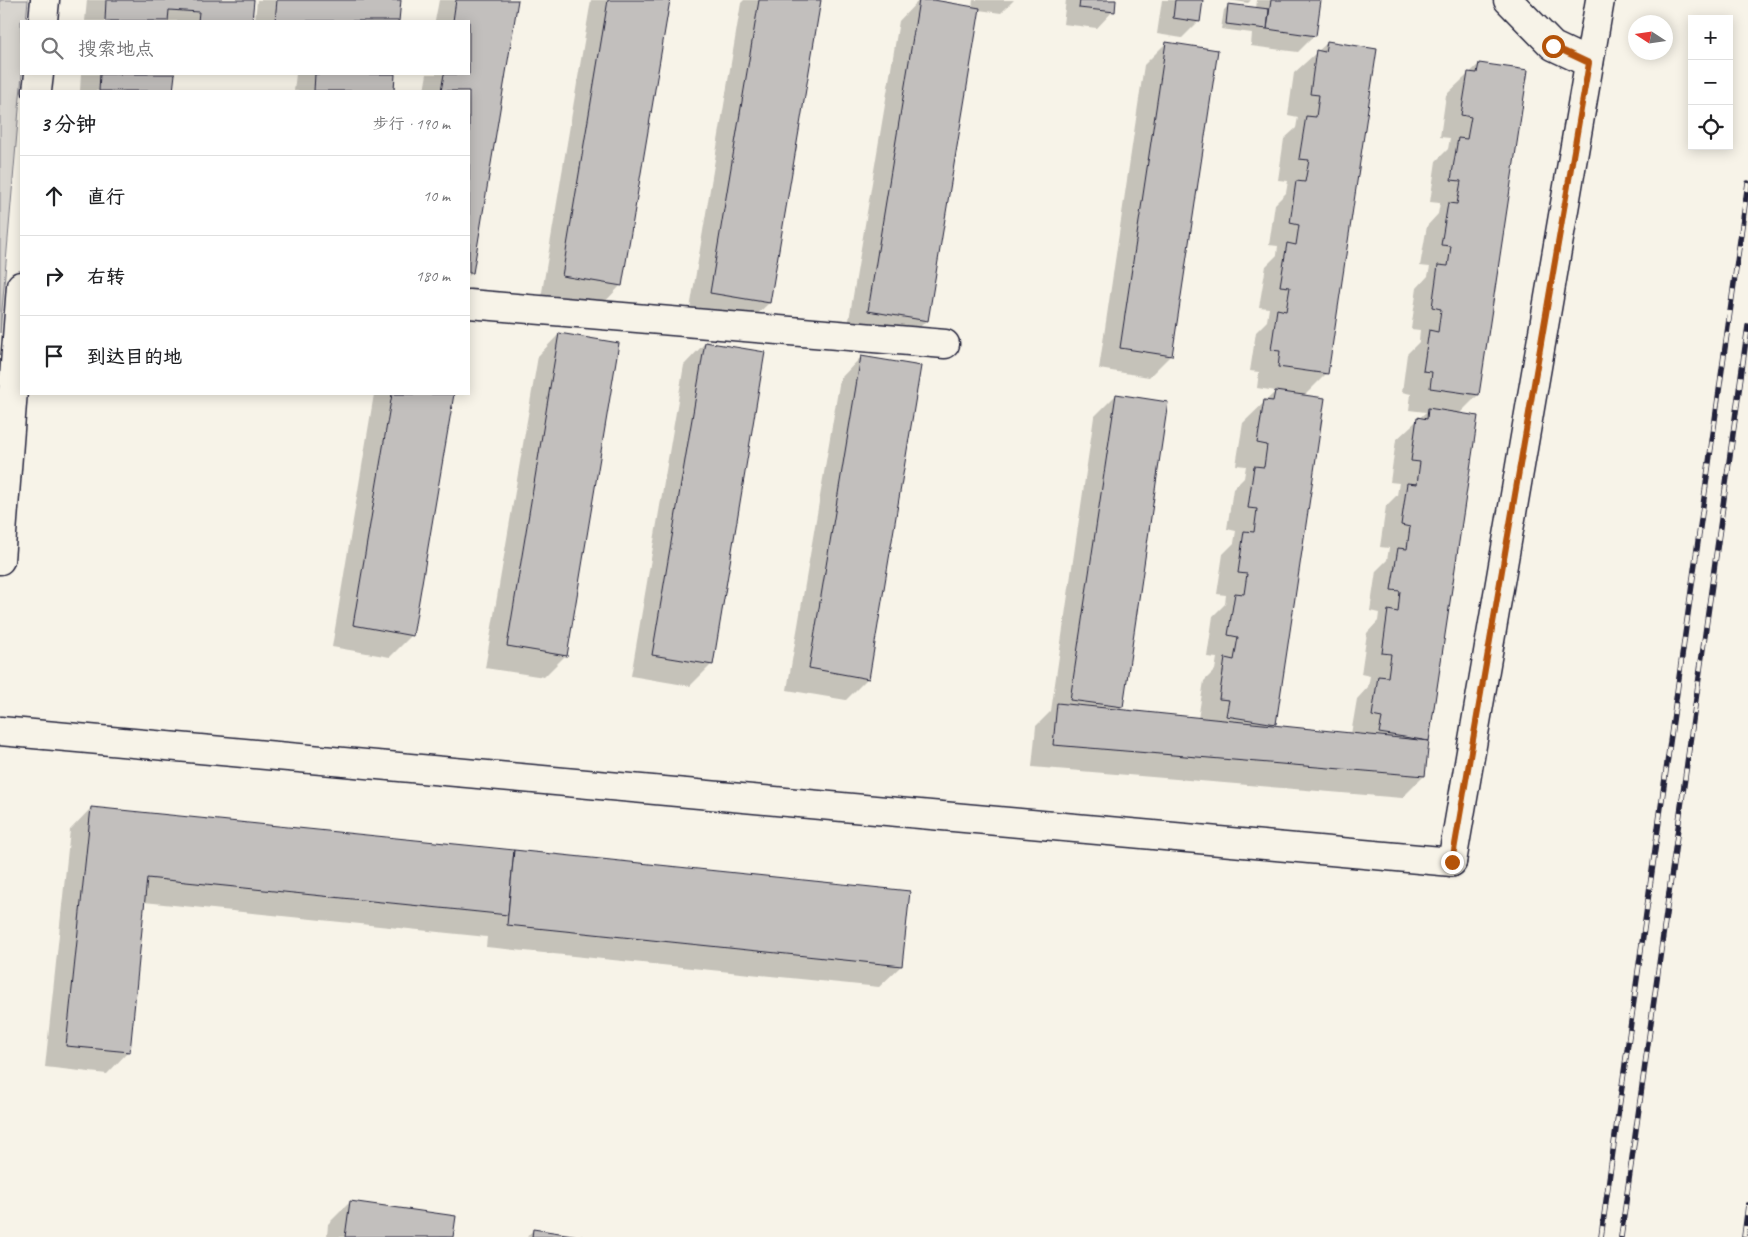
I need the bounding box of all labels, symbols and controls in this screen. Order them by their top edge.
north arrow [1628,15,1673,60]
map controls [1688,15,1733,150]
button: + [1688,15,1733,60]
search box [20,20,470,75]
icon: search [38,34,66,62]
route start [1542,35,1565,58]
text: 搜索地点 [78,37,154,61]
button: − [1688,60,1733,105]
button: locate [1688,105,1733,150]
text: 3 分钟 [40,111,97,137]
text: 步行 · 190 m [373,114,450,134]
icon: ahead [40,182,68,210]
text: 直行 [87,185,125,209]
text: 10 m [423,186,450,206]
icon: right [40,262,68,290]
text: 右转 [87,265,125,289]
text: 180 m [416,266,450,286]
icon: arrive [40,342,68,370]
text: 到达目的地 [87,345,182,369]
route end [1441,851,1464,874]

